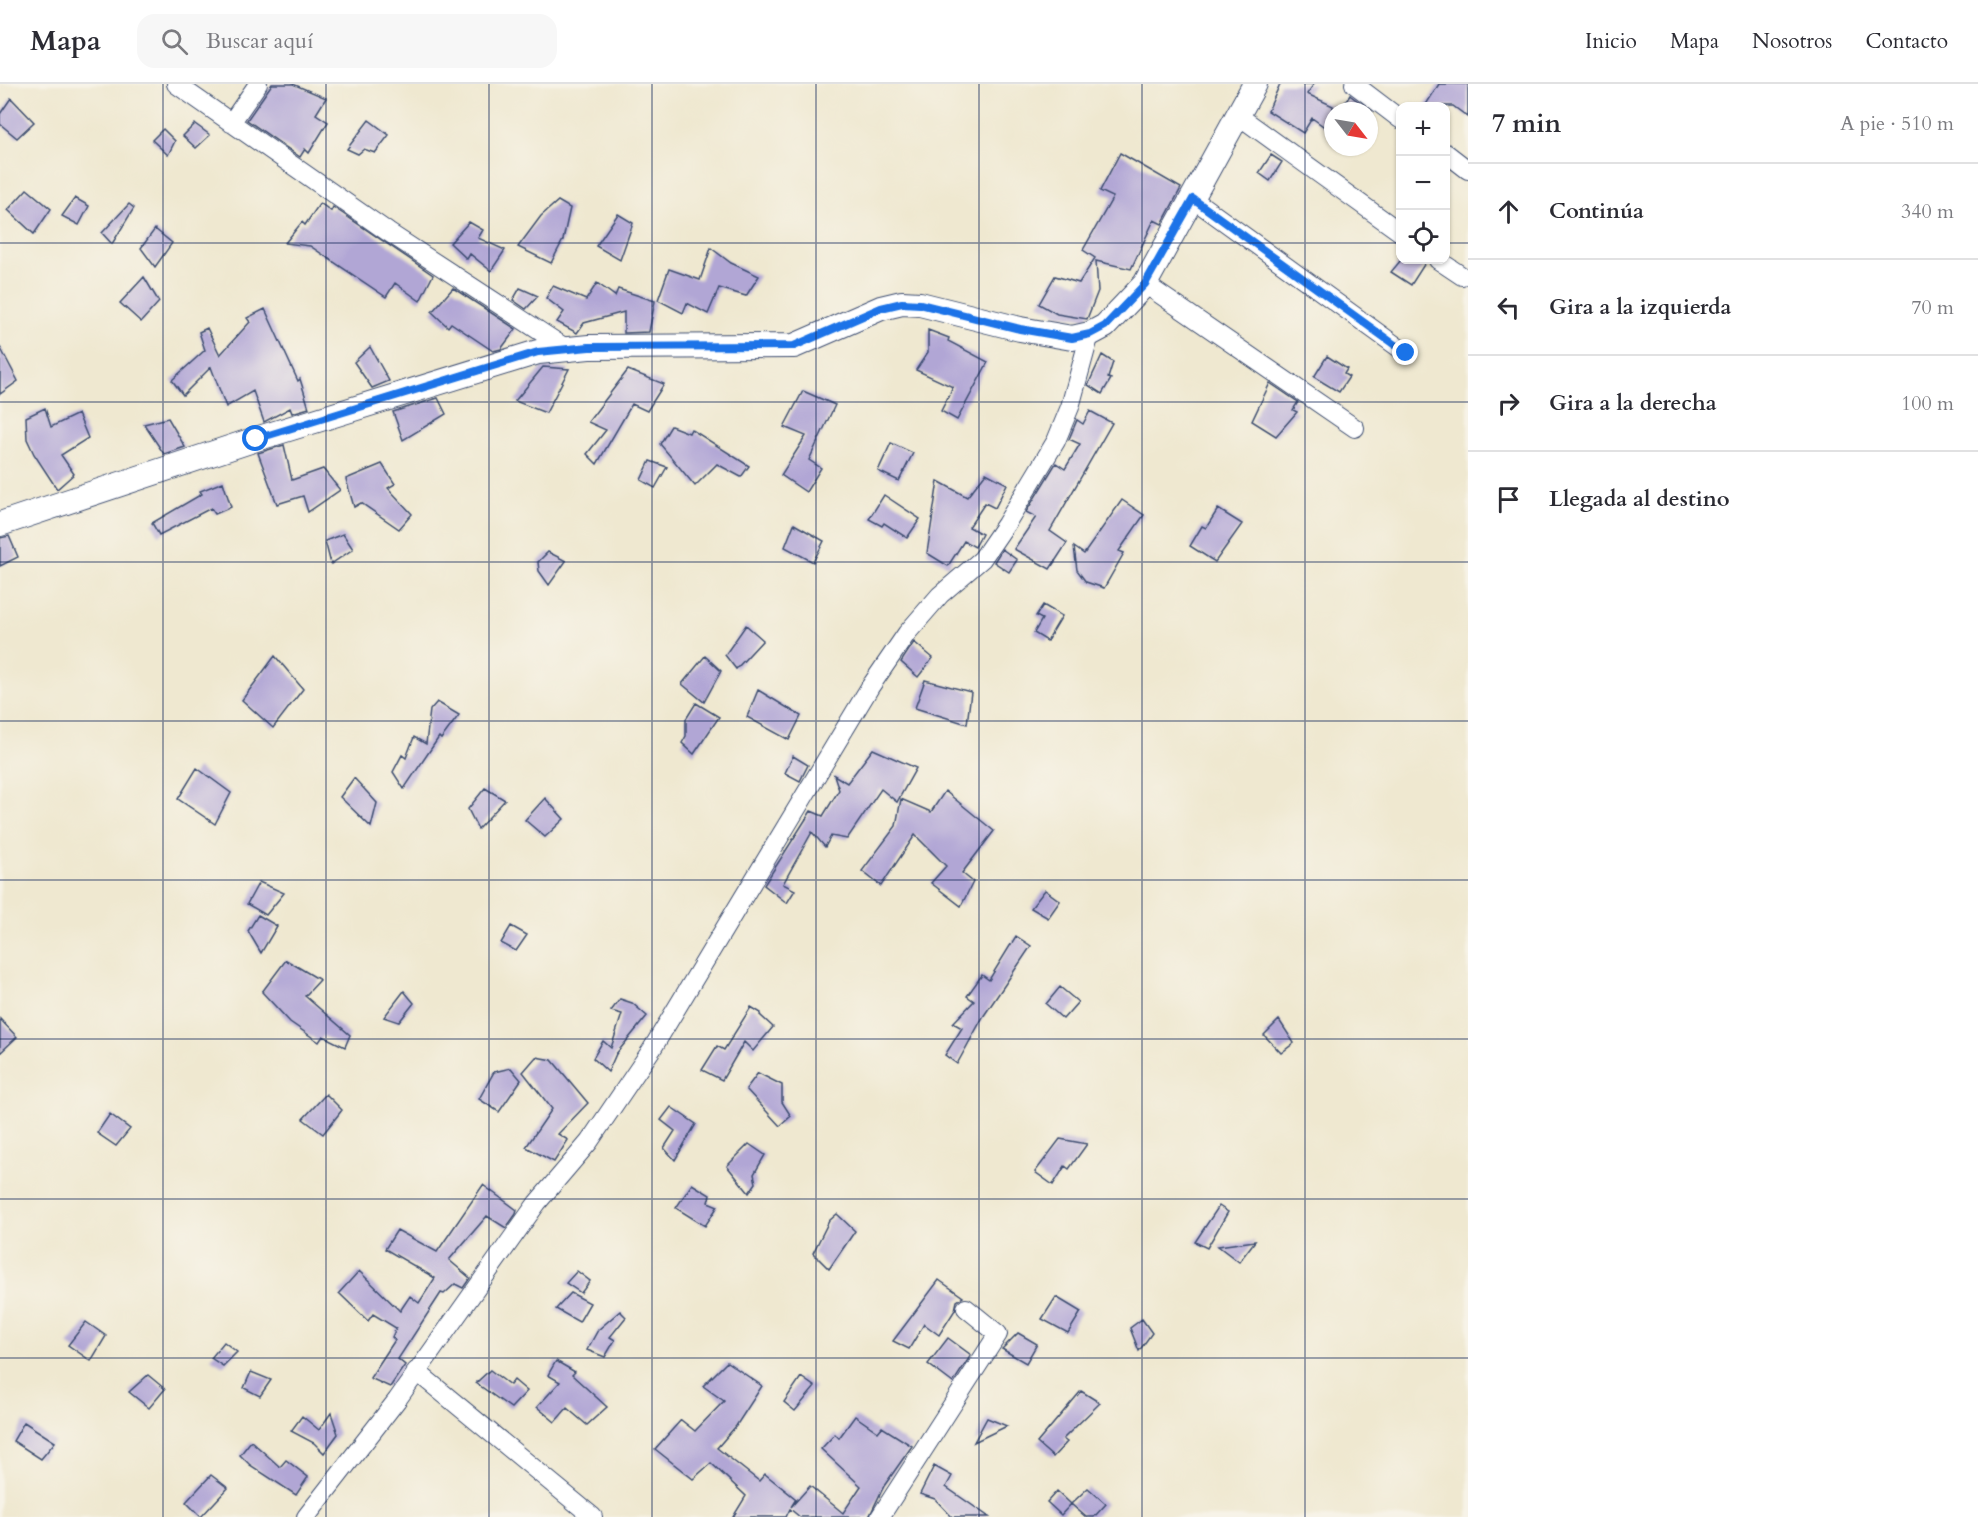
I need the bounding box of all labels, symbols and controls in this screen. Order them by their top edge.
search box [137,14,557,68]
text: Mapa [30,22,101,60]
icon: search [158,25,191,58]
text: Buscar aquí [206,26,313,56]
text: Inicio [1585,27,1637,56]
text: Mapa [1670,27,1719,56]
text: Nosotros [1752,27,1832,56]
text: Contacto [1865,27,1948,56]
north arrow [1324,102,1378,156]
map controls [1396,102,1450,264]
button: + [1396,102,1450,156]
text: 7 min [1492,106,1561,141]
text: A pie · 510 m [1840,110,1954,137]
button: − [1396,156,1450,210]
icon: ahead [1492,195,1525,228]
text: Continúa [1549,196,1644,226]
text: 340 m [1901,198,1954,225]
button: locate [1396,210,1450,264]
icon: left [1492,291,1525,324]
text: Gira a la izquierda [1549,292,1732,322]
text: 70 m [1911,294,1954,321]
route end [1392,339,1418,365]
icon: right [1492,387,1525,420]
text: Gira a la derecha [1549,388,1717,418]
text: 100 m [1901,390,1954,417]
route start [242,425,268,451]
icon: arrive [1492,483,1525,516]
text: Llegada al destino [1549,484,1730,514]

